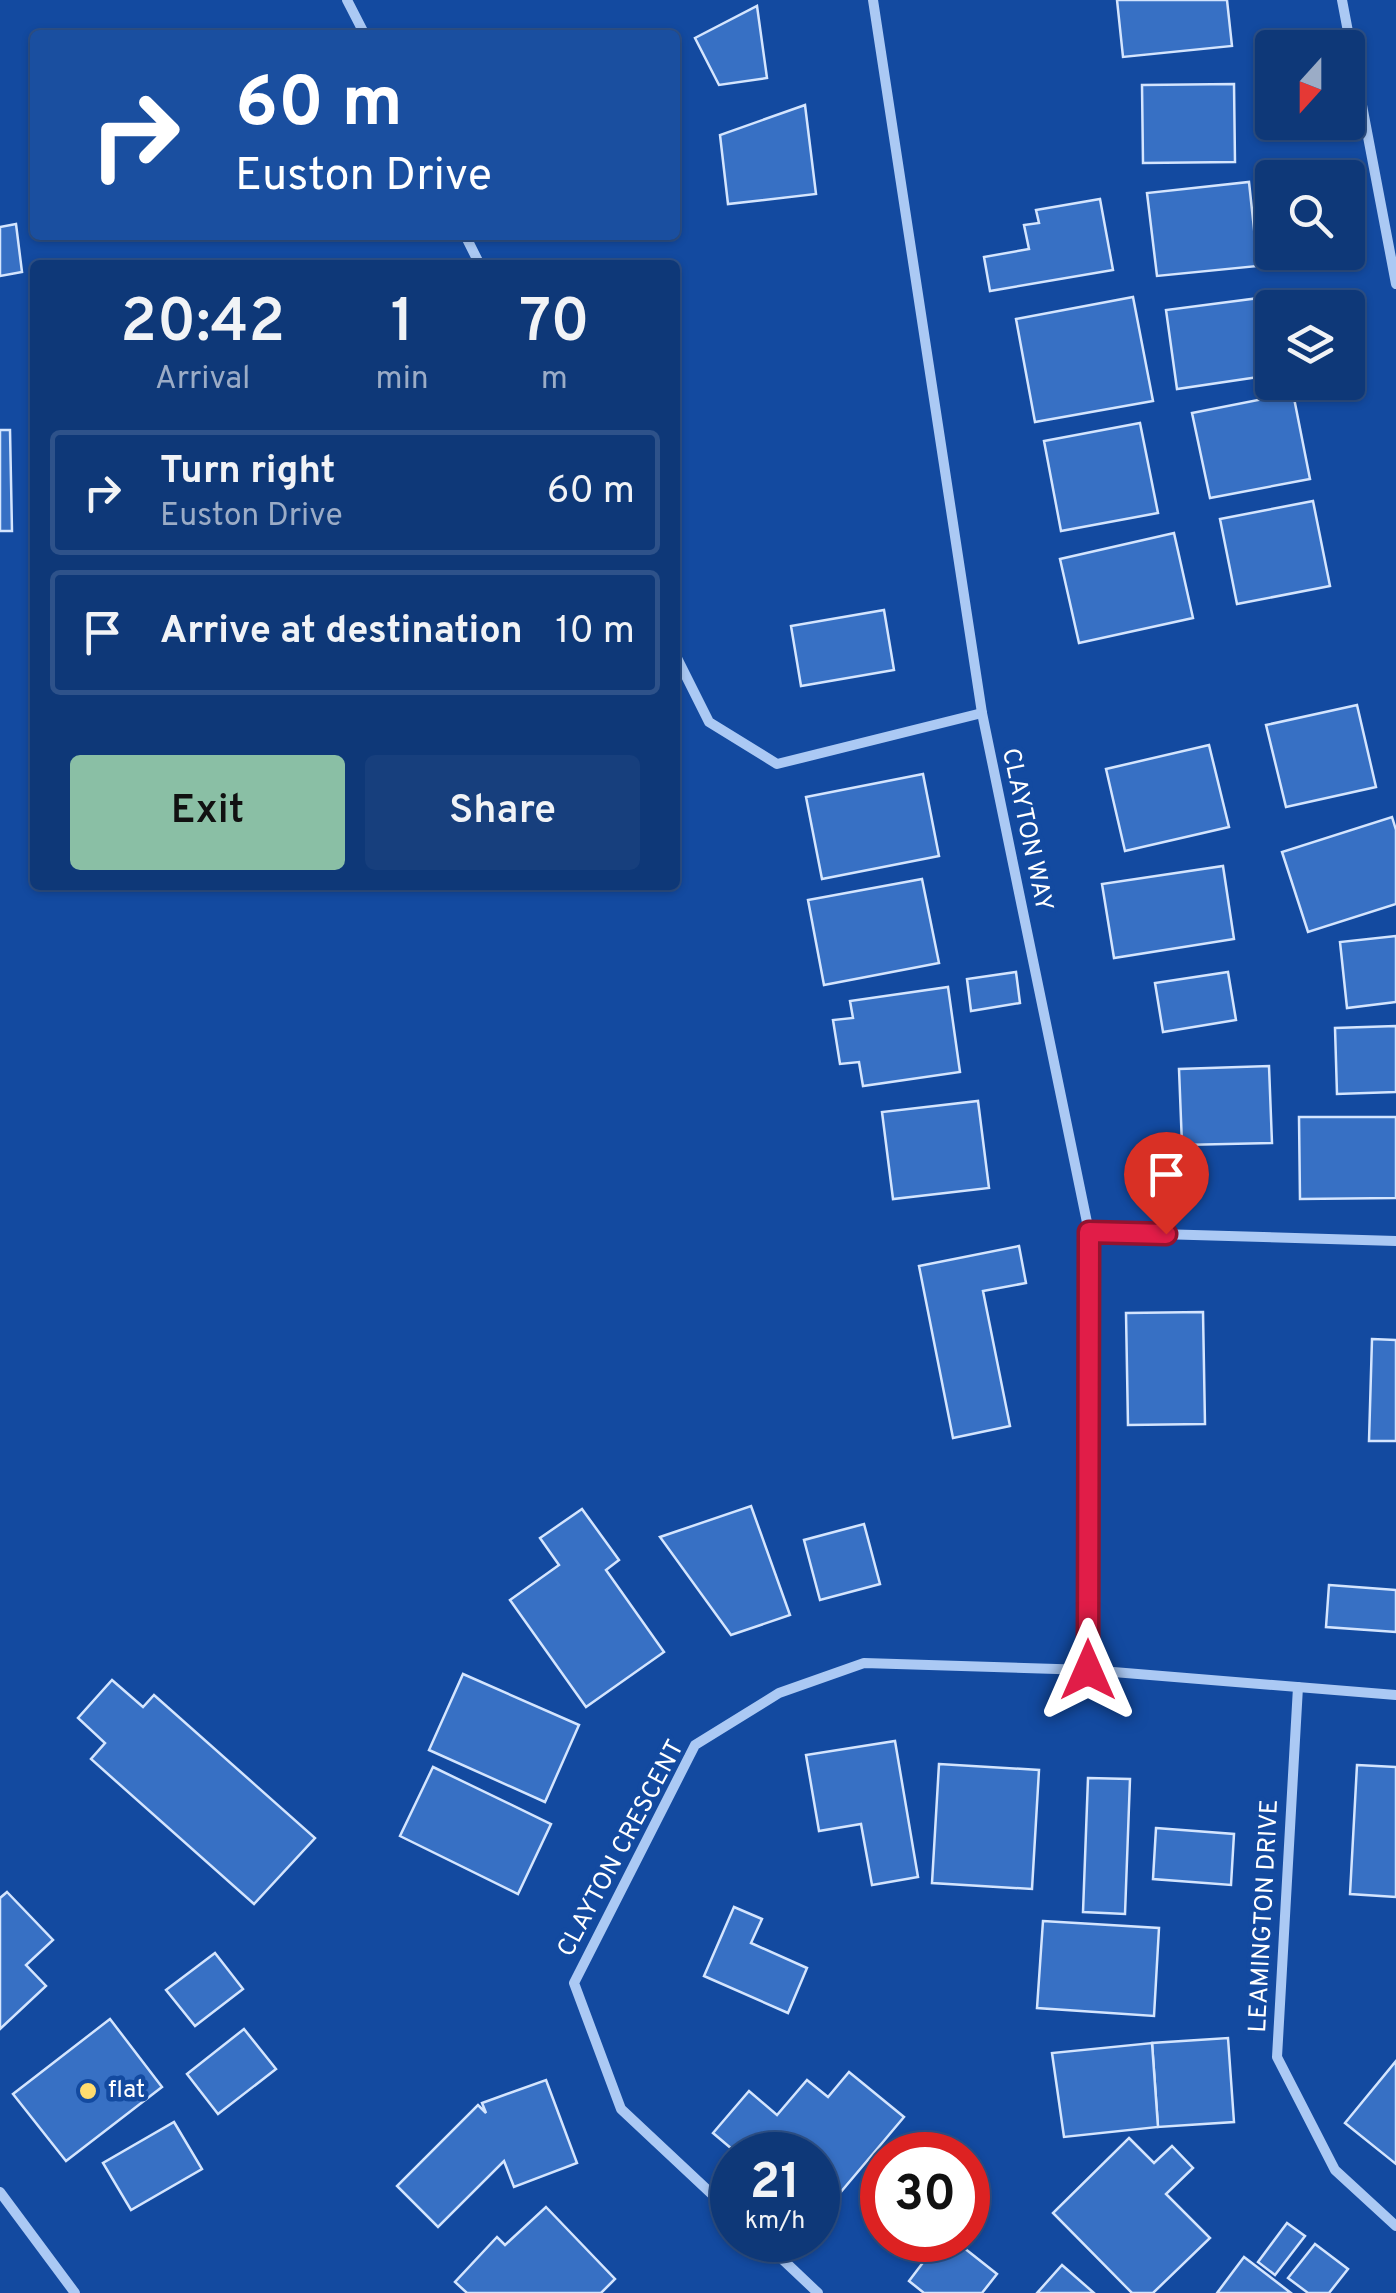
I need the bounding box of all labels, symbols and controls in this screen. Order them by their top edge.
north arrow [1255,30,1365,140]
map controls [1255,30,1365,400]
text: 60 m [235,62,403,151]
icon: right [70,70,200,200]
text: Euston Drive [235,149,492,206]
button: search [1255,160,1365,270]
text: 20:42 [120,287,285,363]
text: 1 [390,287,414,363]
text: 70 [519,287,590,363]
button: layers [1255,290,1365,400]
text: Arrival [155,360,250,400]
text: min [376,360,429,400]
text: m [541,360,568,400]
text: Turn right [160,448,335,497]
icon: right [75,465,130,520]
text: 60 m [547,468,635,517]
text: Euston Drive [160,497,343,537]
icon: arrive [75,605,130,660]
text: Arrive at destination [160,608,523,657]
text: 10 m [555,608,635,657]
street label: CLAYTON WAY [993,745,1059,915]
button: Exit [70,755,345,870]
button: Share [365,755,640,870]
pin [1124,1132,1209,1235]
icon: arrive [1139,1147,1194,1202]
position arrow [1036,1618,1140,1722]
street label: CLAYTON CRESCENT [551,1735,693,1963]
street label: LEAMINGTON DRIVE [1243,1799,1287,2033]
place label: flat [108,2075,145,2107]
marker: flat [77,2080,99,2102]
speed limit sign: 30 [860,2132,990,2262]
text: 21 [750,2153,800,2216]
text: km/h [745,2206,805,2238]

